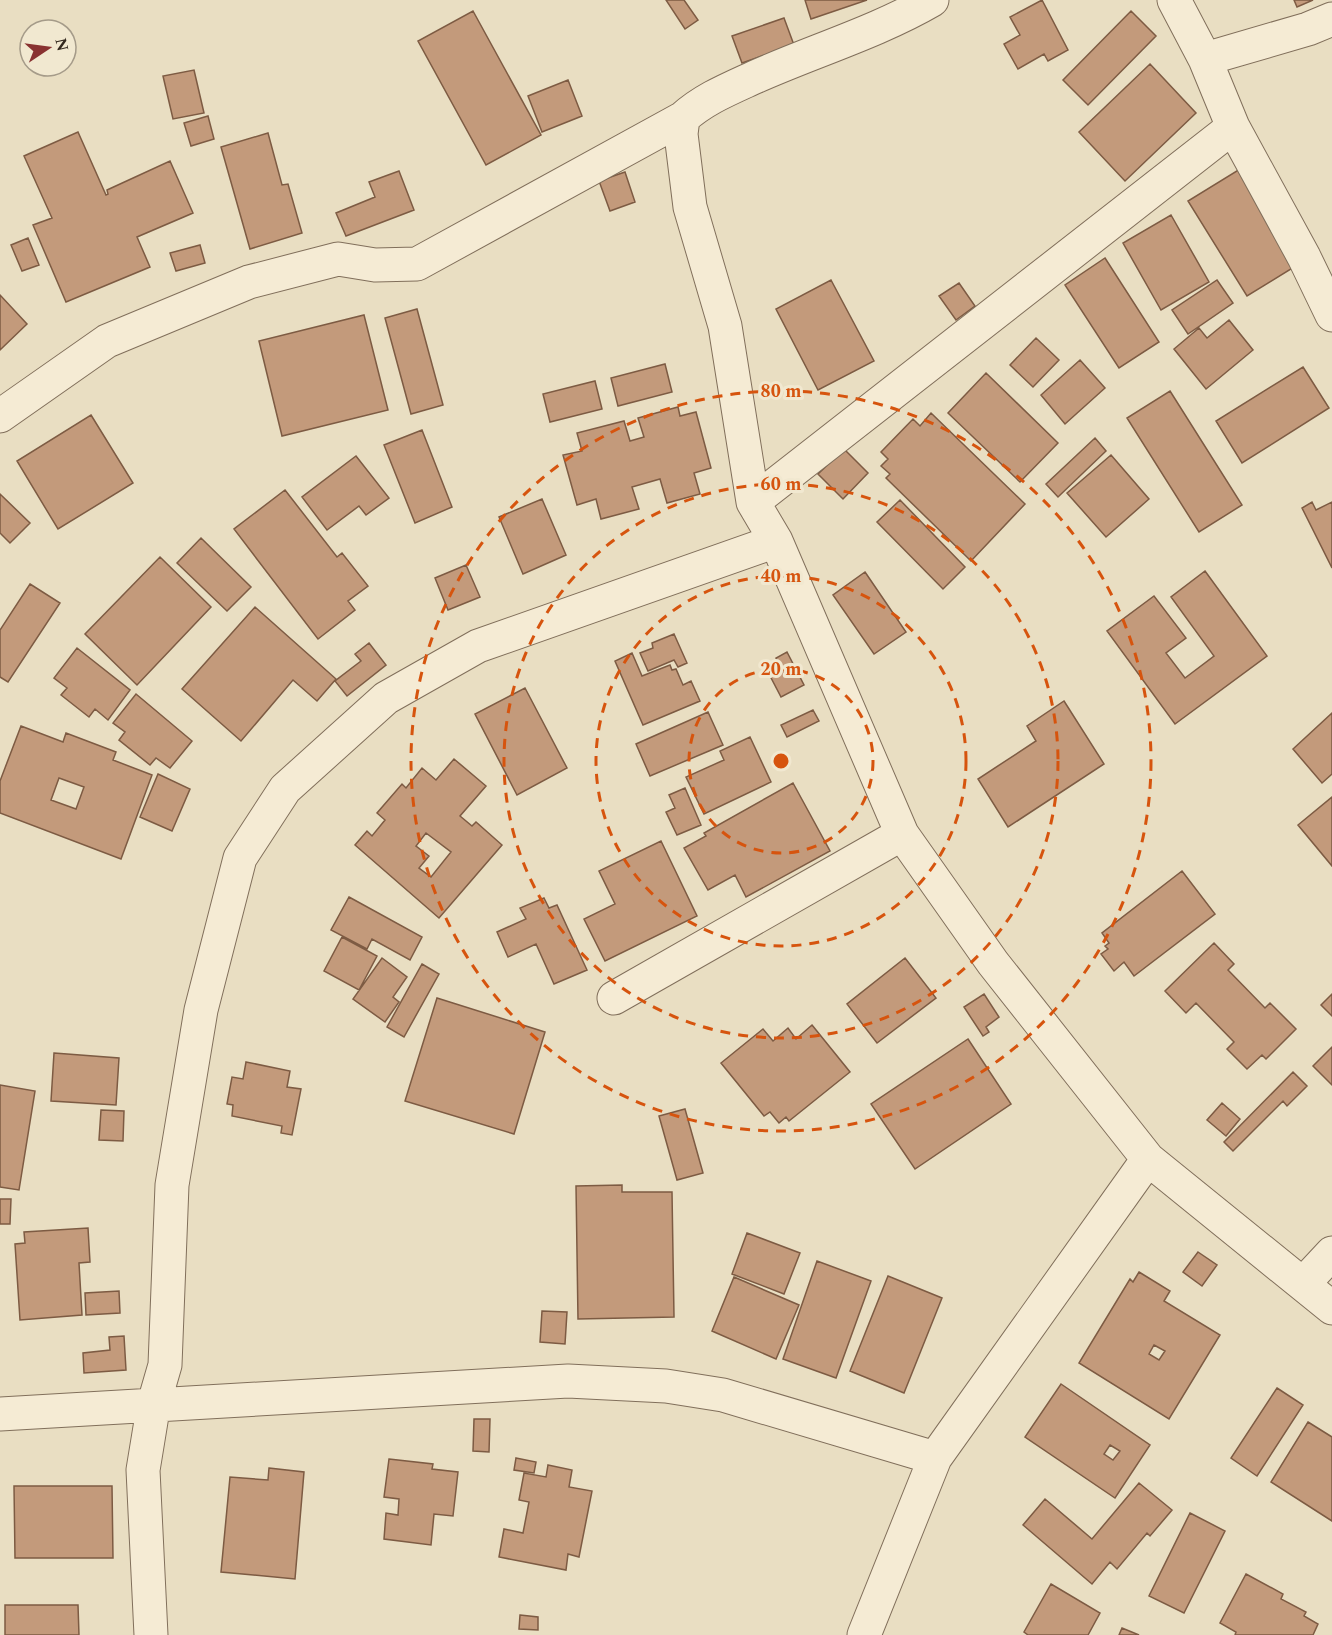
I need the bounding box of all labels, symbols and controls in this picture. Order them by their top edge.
north arrow [18,18,78,78]
text: N [48,36,75,54]
text: 80 m [761,378,801,405]
text: 60 m [761,471,801,498]
text: 40 m [761,563,801,590]
text: 20 m [761,656,801,683]
centre of rings [771,751,791,771]

